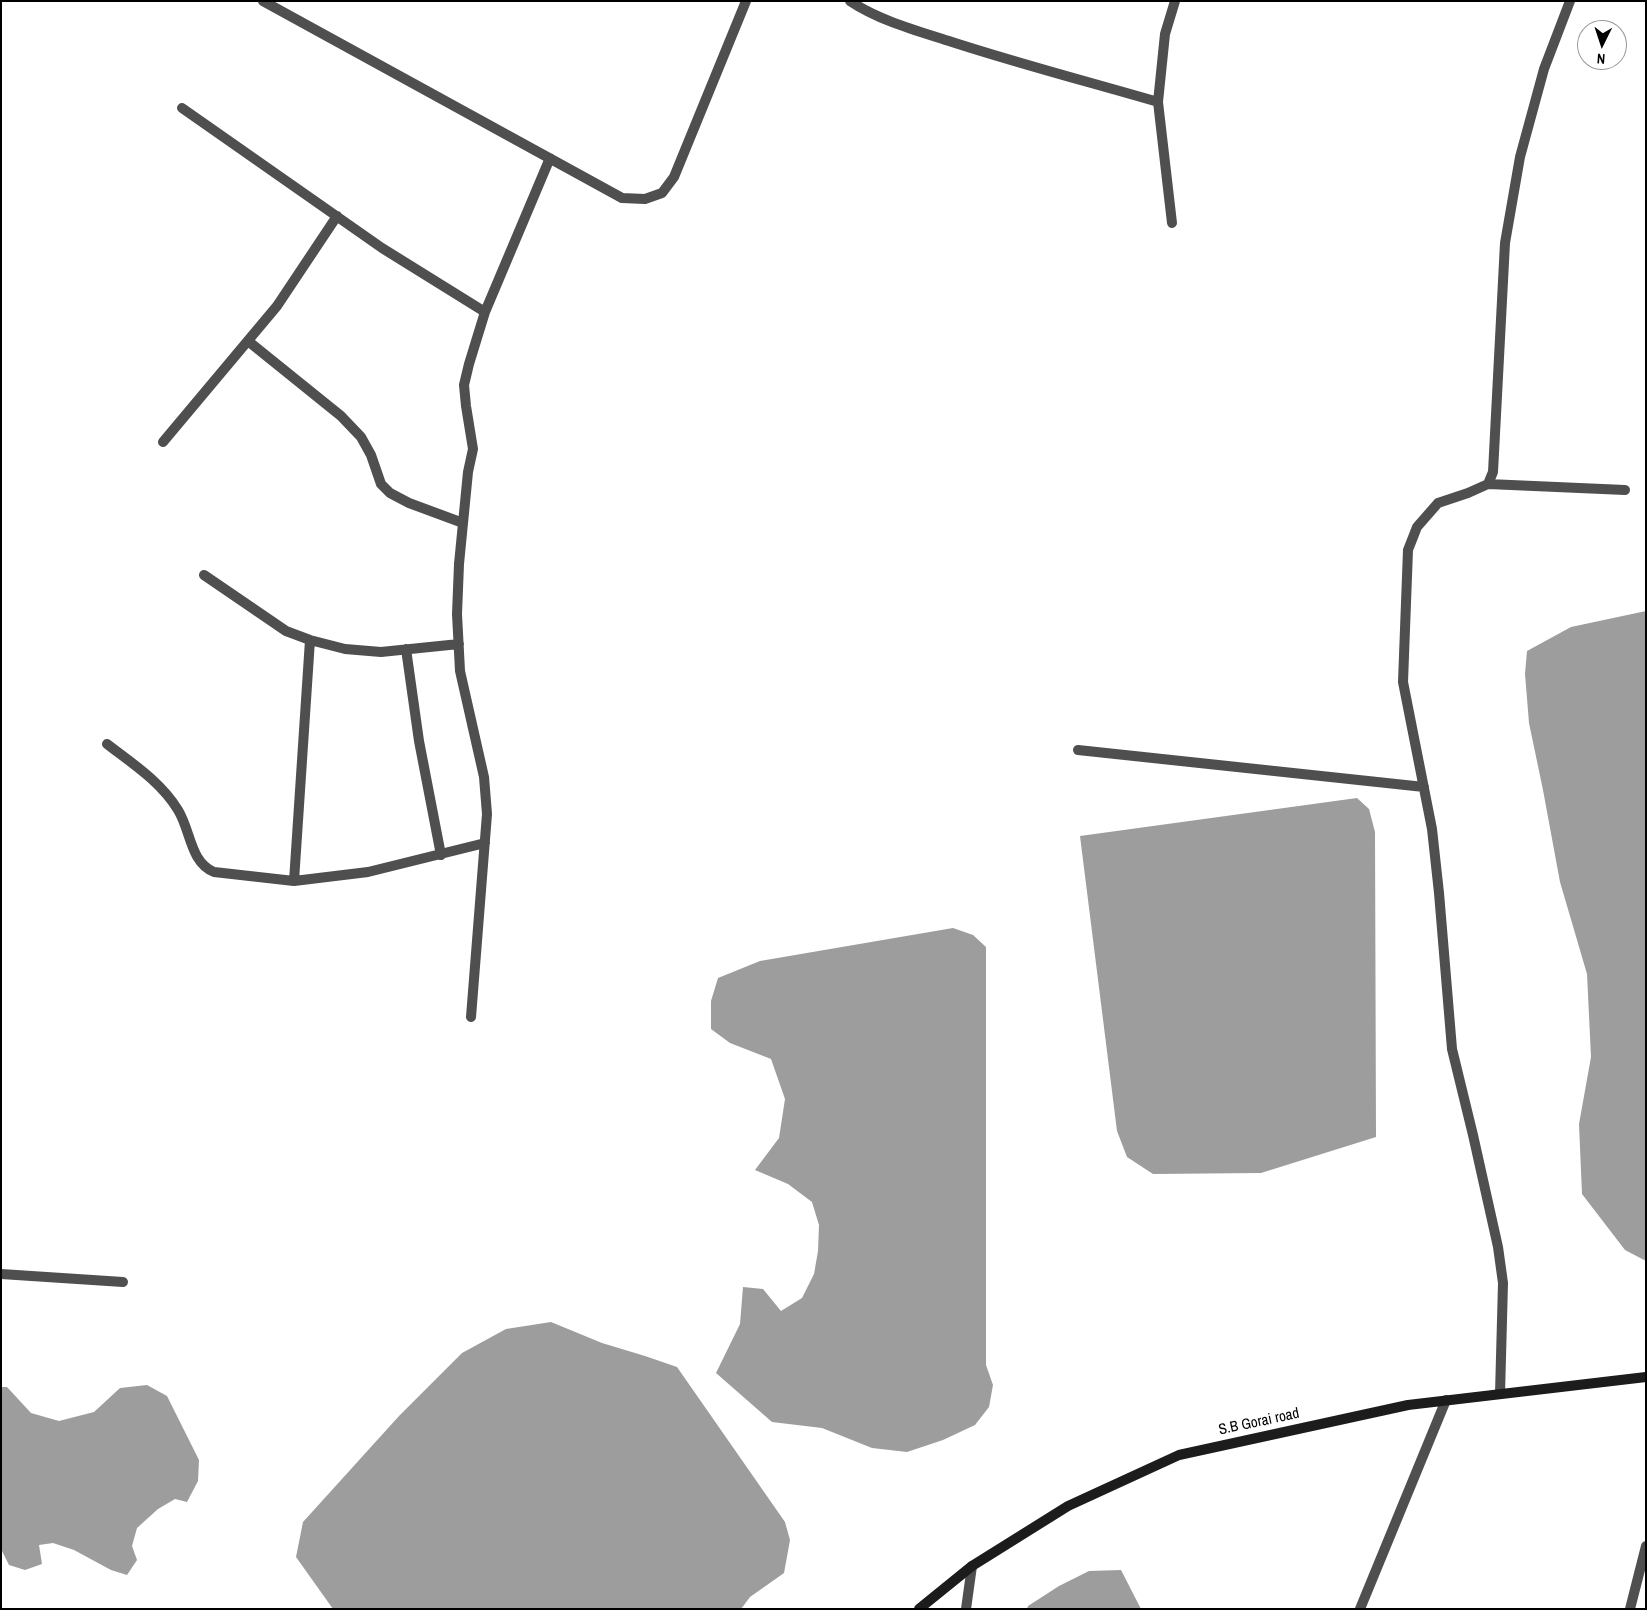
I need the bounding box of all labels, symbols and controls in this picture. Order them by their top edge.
north arrow [1577,20,1627,70]
text: N [1596,50,1606,68]
street label: S.B Gorai road [1217,1405,1301,1439]

